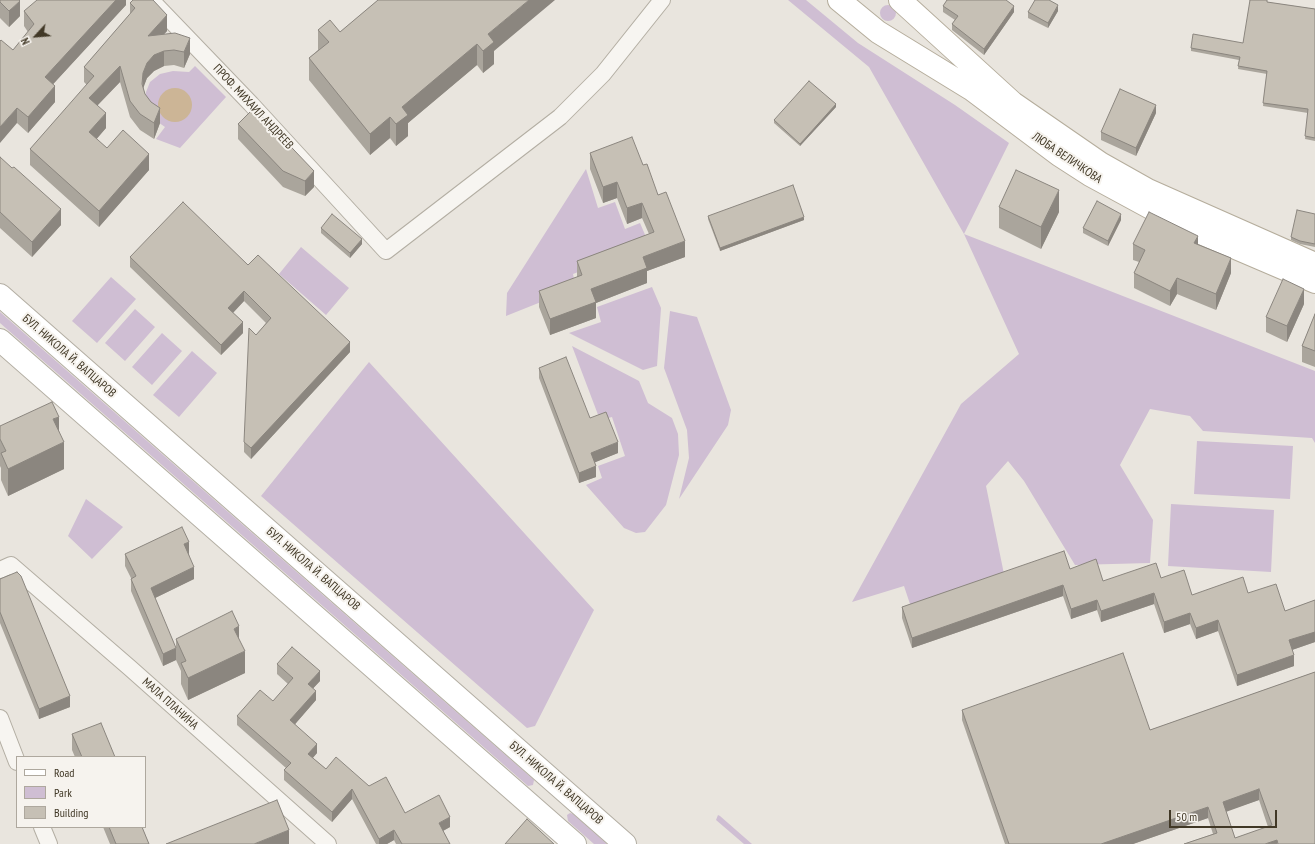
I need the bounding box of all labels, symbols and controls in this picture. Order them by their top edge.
north arrow [16,16,56,56]
text: N [18,36,33,47]
street label: ПРОФ. МИХАИЛ АНДРЕЕВ [210,62,296,152]
street label: ЛЮБА ВЕЛИЧКОВА [1029,129,1105,187]
street label: БУЛ. НИКОЛА Й. ВАПЦАРОВ [19,311,119,401]
street label: БУЛ. НИКОЛА Й. ВАПЦАРОВ [263,524,363,614]
street label: МАЛА ПЛАНИНА [139,675,201,733]
street label: БУЛ. НИКОЛА Й. ВАПЦАРОВ [506,738,606,828]
legend [16,756,146,828]
text: Road [54,765,74,780]
text: Park [54,785,72,800]
scale bar [1171,802,1279,828]
text: Building [54,805,89,820]
text: 50 m [1176,809,1197,824]

